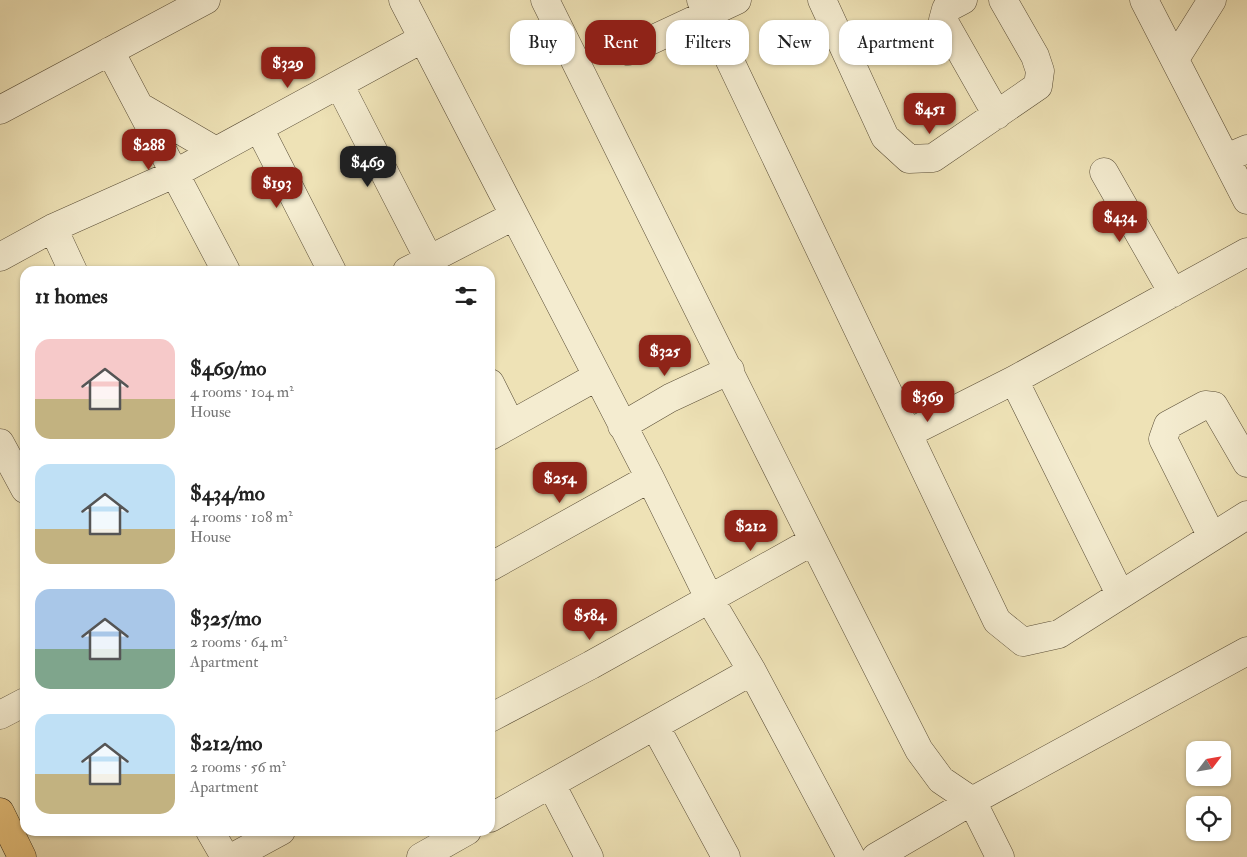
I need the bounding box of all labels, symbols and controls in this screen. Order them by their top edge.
chip: Buy [510,20,575,65]
chip: Rent [585,20,656,65]
chip: Filters [666,20,749,65]
chip: New [759,20,829,65]
chip: Apartment [839,20,952,65]
pin: $329 [258,46,318,89]
text: $329 [272,53,304,73]
pin: $451 [900,92,960,135]
text: $451 [915,99,945,119]
pin: $288 [119,128,179,171]
text: $288 [133,135,165,155]
pin: $469 [338,146,398,188]
text: $469 [351,152,385,172]
pin: $193 [247,166,307,209]
text: $193 [262,173,292,193]
pin: $434 [1090,200,1150,243]
text: $434 [1104,207,1136,227]
icon: filters [452,282,480,310]
text: 11 homes [35,283,108,310]
pin: $325 [635,334,695,377]
text: $325 [650,341,680,361]
text: $469/mo [190,355,266,382]
icon: home [75,359,135,419]
pin: $369 [898,380,958,423]
text: 4 rooms · 104 m² [190,382,294,402]
text: $369 [912,387,944,407]
text: House [190,402,231,422]
pin: $254 [530,462,590,504]
text: $254 [544,468,576,488]
text: $434/mo [190,480,265,507]
icon: home [75,484,135,544]
text: 4 rooms · 108 m² [190,507,293,527]
pin: $212 [721,510,781,552]
text: $212 [736,516,767,536]
text: House [190,527,231,547]
pin: $584 [560,598,620,641]
text: $325/mo [190,605,261,632]
text: $584 [574,605,606,625]
icon: home [75,609,135,669]
text: 2 rooms · 64 m² [190,632,288,652]
text: Apartment [190,652,258,672]
text: $212/mo [190,730,262,757]
icon: home [75,734,135,794]
north arrow [1186,741,1231,786]
map controls [1186,741,1231,841]
text: 2 rooms · 56 m² [190,757,286,777]
text: Apartment [190,777,258,797]
button: locate [1186,796,1231,841]

